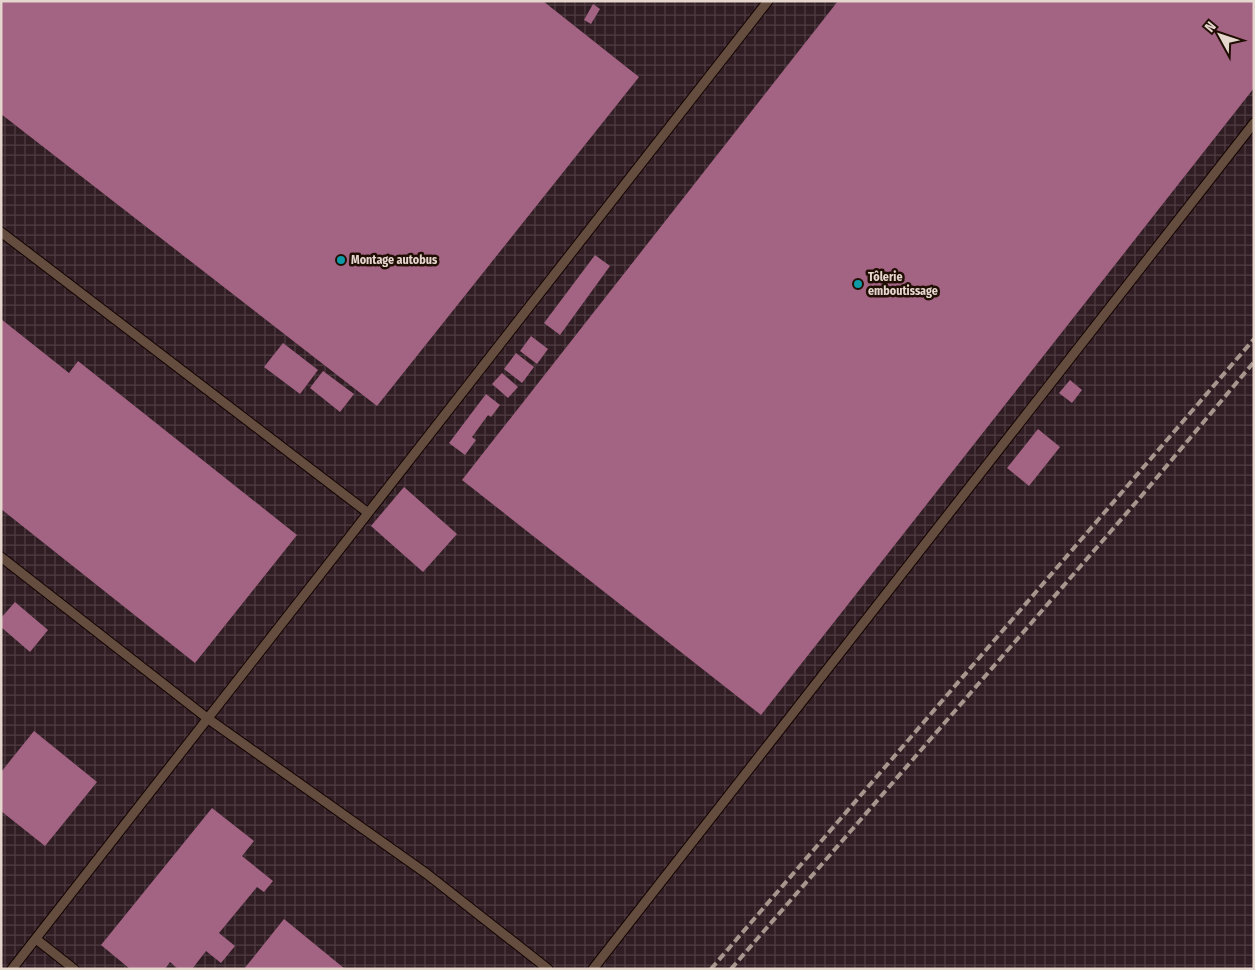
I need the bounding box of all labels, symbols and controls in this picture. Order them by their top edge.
north arrow [1195,10,1245,60]
text: N [1201,18,1220,36]
place label: Montage autobus [351,253,438,267]
marker: Montage autobus [335,254,347,266]
place label: Tôlerie emboutissage [868,270,938,298]
marker: Tôlerie emboutissage [852,278,864,290]

